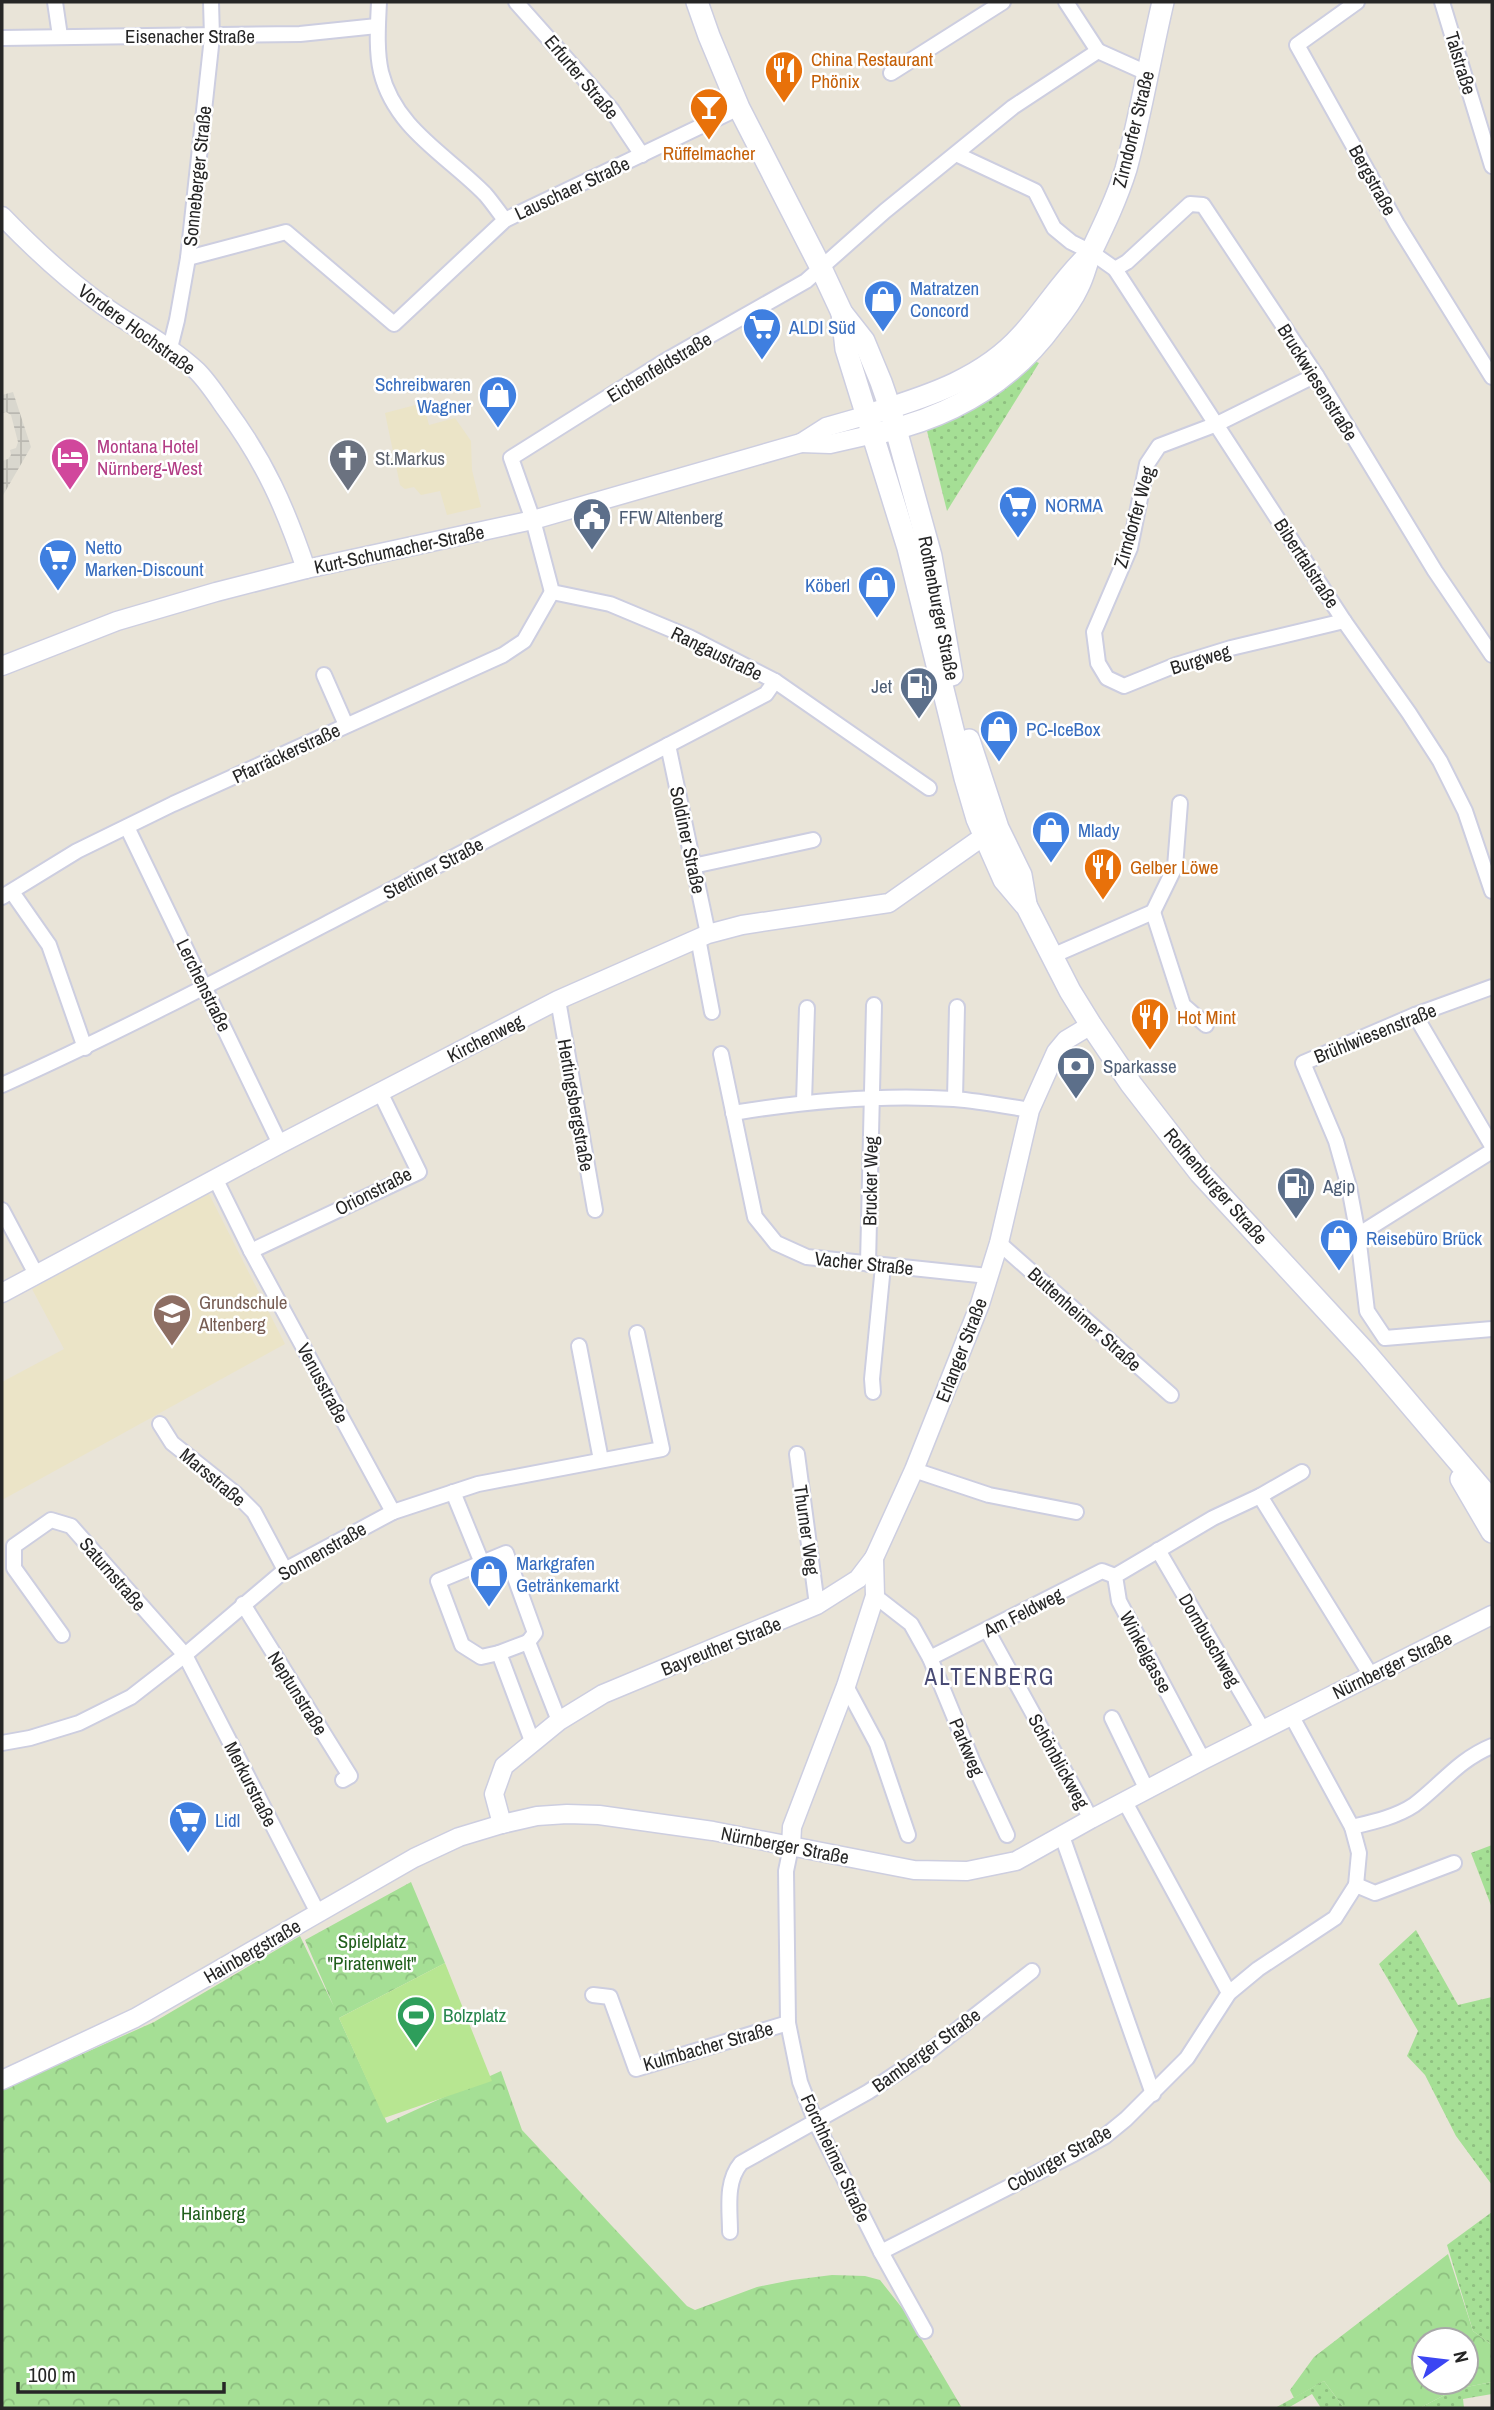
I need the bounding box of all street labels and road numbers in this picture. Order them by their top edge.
street label: Eisenacher Straße [125,23,255,49]
street label: Talstraße [1439,28,1483,98]
street label: Erfurter Straße [539,29,625,125]
street label: Zirndorfer Straße [1106,68,1160,190]
street label: Sonneberger Straße [177,104,217,248]
street label: Bergstraße [1343,140,1403,220]
street label: Lauschaer Straße [510,150,634,226]
street label: Vordere Hochstraße [73,278,201,380]
street label: Bruckwiesenstraße [1272,319,1364,445]
street label: Eichenfeldstraße [602,326,716,408]
street label: Zirndorfer Weg [1107,463,1161,571]
street label: Biberttalstraße [1268,513,1346,613]
street label: Kurt-Schumacher-Straße [312,518,486,580]
street label: Rothenburger Straße [912,534,966,682]
street label: Rangaustraße [667,620,767,686]
street label: Burgweg [1167,637,1234,680]
street label: Pfarräckerstraße [228,717,344,789]
street label: Soldiner Straße [664,784,712,896]
street label: Stettiner Straße [378,831,488,905]
street label: Lerchenstraße [170,934,238,1036]
street label: Brühlwiesenstraße [1310,997,1440,1069]
street label: Kirchenweg [442,1008,528,1068]
street label: Hertingsbergstraße [552,1037,600,1173]
street label: Rothenburger Straße [1158,1122,1274,1250]
street label: Brucker Weg [856,1136,884,1226]
street label: Orionstraße [330,1161,416,1221]
street label: Vacher Straße [813,1245,915,1281]
street label: Buttenheimer Straße [1023,1261,1147,1377]
street label: Erlanger Straße [929,1294,993,1406]
street label: Venusstraße [291,1338,355,1428]
street label: Marsstraße [174,1442,252,1512]
street label: Thurner Weg [788,1483,826,1577]
street label: Sonnenstraße [273,1515,371,1587]
street label: Saturnstraße [74,1531,152,1617]
street label: Am Feldweg [978,1581,1067,1644]
street label: Dornbuschweg [1173,1589,1247,1692]
street label: Winkelgasse [1114,1607,1178,1697]
street label: Bayreuther Straße [657,1610,785,1682]
street label: Nürnberger Straße [1328,1625,1456,1705]
street label: Neptunstraße [262,1646,334,1740]
street label: Schönblickweg [1022,1709,1096,1813]
street label: Parkweg [943,1714,991,1780]
street label: Merkurstraße [218,1737,284,1831]
street label: Nürnberger Straße [719,1820,851,1870]
street label: Hainbergstraße [199,1913,305,1989]
street label: Bamberger Straße [867,2002,985,2098]
street label: Kulmbacher Straße [640,2015,776,2077]
street label: Forchheimer Straße [795,2090,877,2226]
street label: Coburger Straße [1002,2118,1116,2198]

